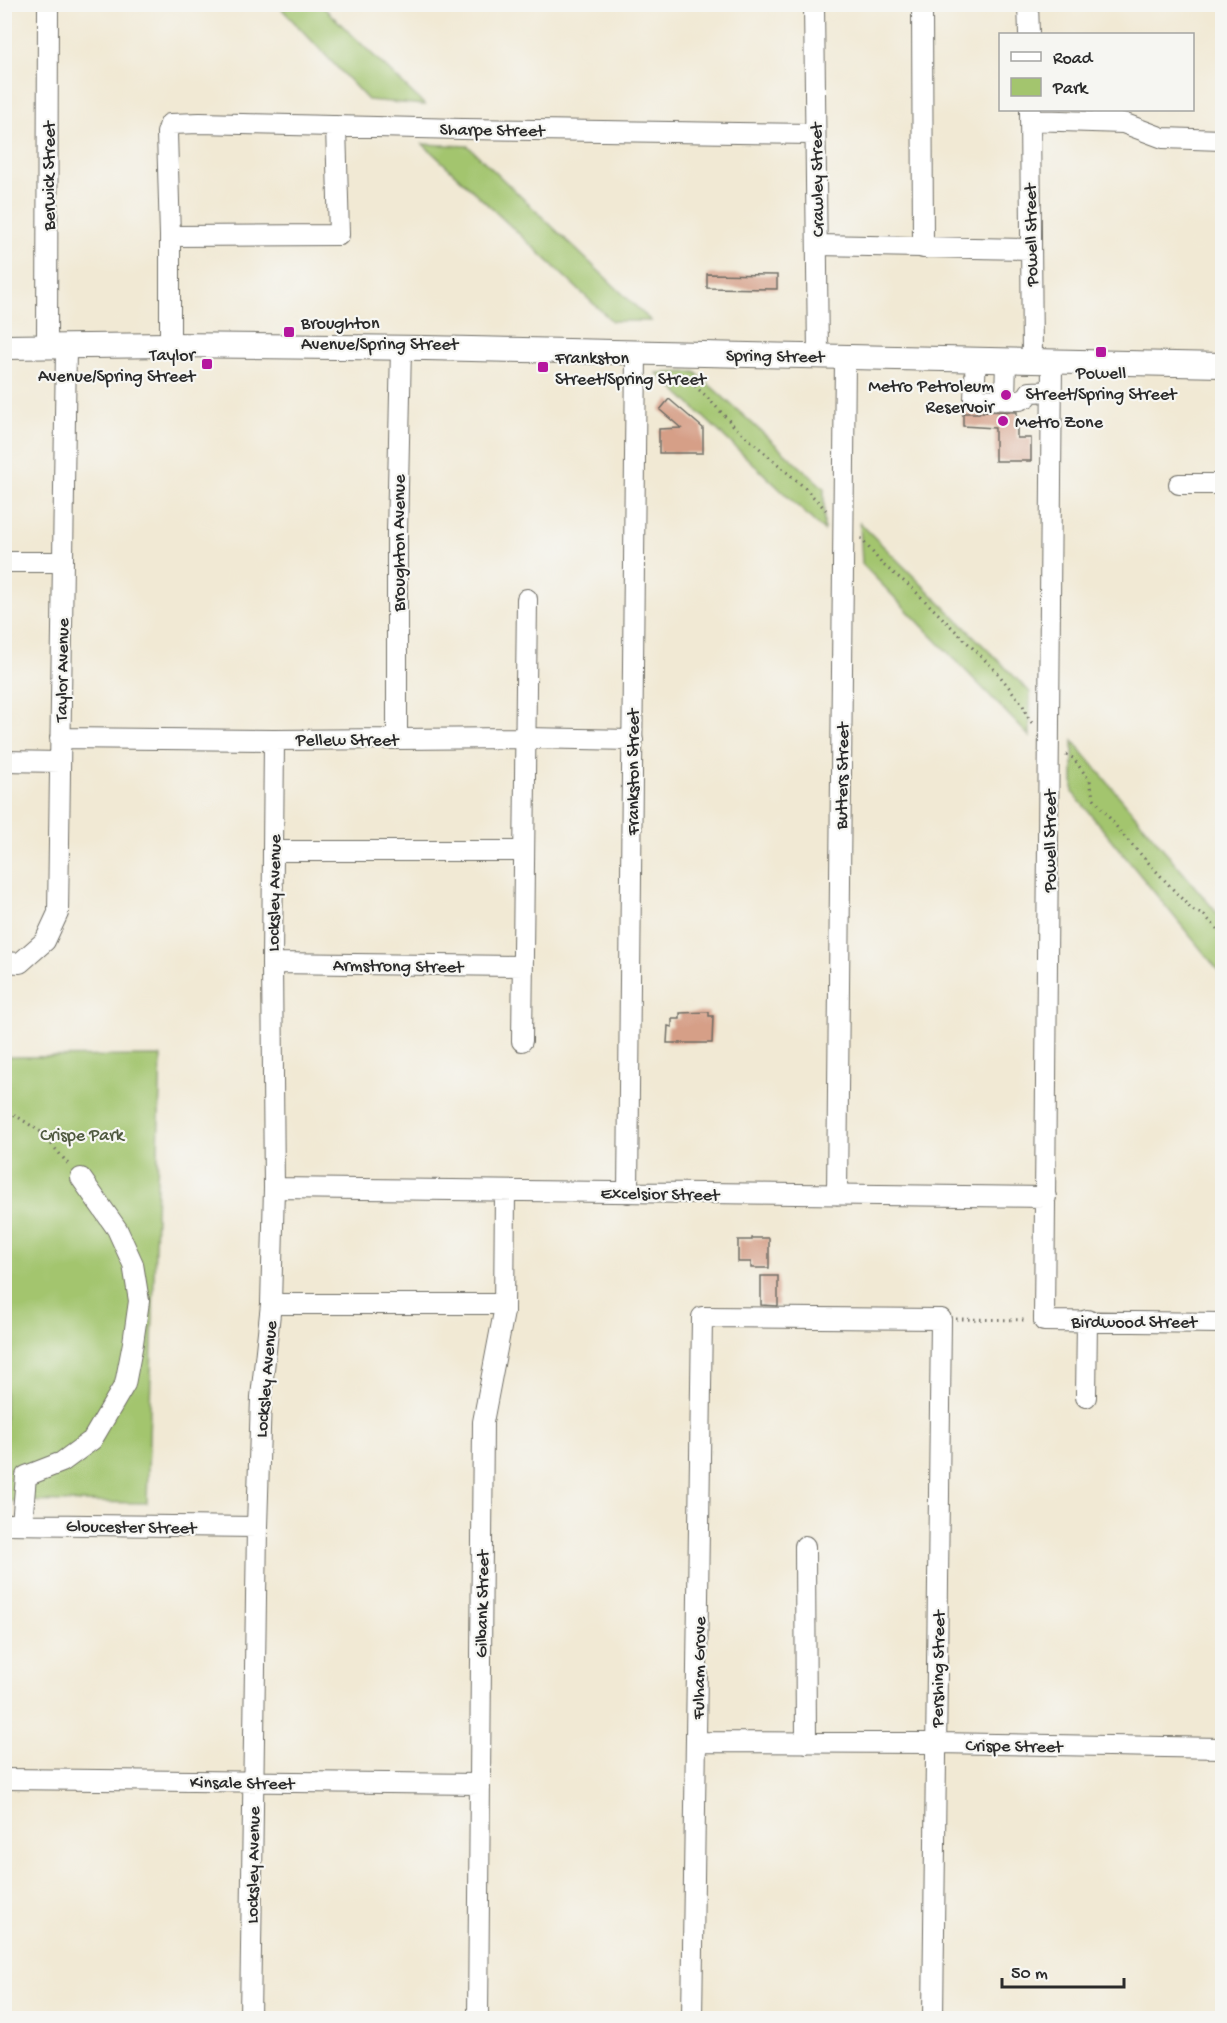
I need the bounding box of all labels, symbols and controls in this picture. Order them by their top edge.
legend [999,33,1194,111]
text: Road [1053,49,1094,70]
text: Park [1052,79,1089,100]
street label: Berwick Street [40,120,61,232]
street label: Sharpe Street [439,120,546,143]
street label: Crawley Street [807,121,830,237]
street label: Powell Street [1021,182,1044,287]
place label: Broughton Avenue/Spring Street [300,314,460,356]
marker: Broughton Avenue/Spring Street [282,325,296,339]
marker: Powell Street/Spring Street [1094,345,1108,359]
place label: Taylor Avenue/Spring Street [38,346,197,388]
street label: Spring Street [726,346,826,369]
place label: Frankston Street/Spring Street [554,349,708,391]
marker: Taylor Avenue/Spring Street [200,357,214,371]
marker: Frankston Street/Spring Street [536,360,550,374]
place label: Powell Street/Spring Street [1026,364,1178,406]
place label: Metro Petroleum Reservoir [868,377,996,419]
marker: Metro Petroleum Reservoir [999,388,1013,402]
place label: Metro Zone [1015,413,1104,434]
marker: Metro Zone [996,414,1010,428]
street label: Broughton Avenue [390,474,411,612]
street label: Taylor Avenue [52,617,75,723]
street label: Frankston Street [624,707,645,836]
street label: Butters Street [832,721,855,831]
street label: Pellew Street [295,731,400,752]
street label: Powell Street [1041,788,1062,893]
street label: Locksley Avenue [264,834,287,952]
street label: Armstrong Street [333,956,465,979]
park label: Crispe Park [40,1126,126,1147]
street label: Excelsior Street [601,1184,721,1207]
street label: Birdwood Street [1070,1313,1198,1334]
street label: Locksley Avenue [252,1319,283,1439]
street label: Gloucester Street [66,1517,198,1540]
street label: Gilbank Street [472,1548,495,1658]
street label: Pershing Street [928,1609,951,1729]
street label: Fulham Grove [689,1616,712,1721]
street label: Crispe Street [965,1736,1064,1759]
street label: Kinsale Street [190,1773,296,1796]
street label: Locksley Avenue [243,1806,266,1924]
scale bar [1002,1951,1124,1989]
text: 50 m [1011,1964,1048,1985]

